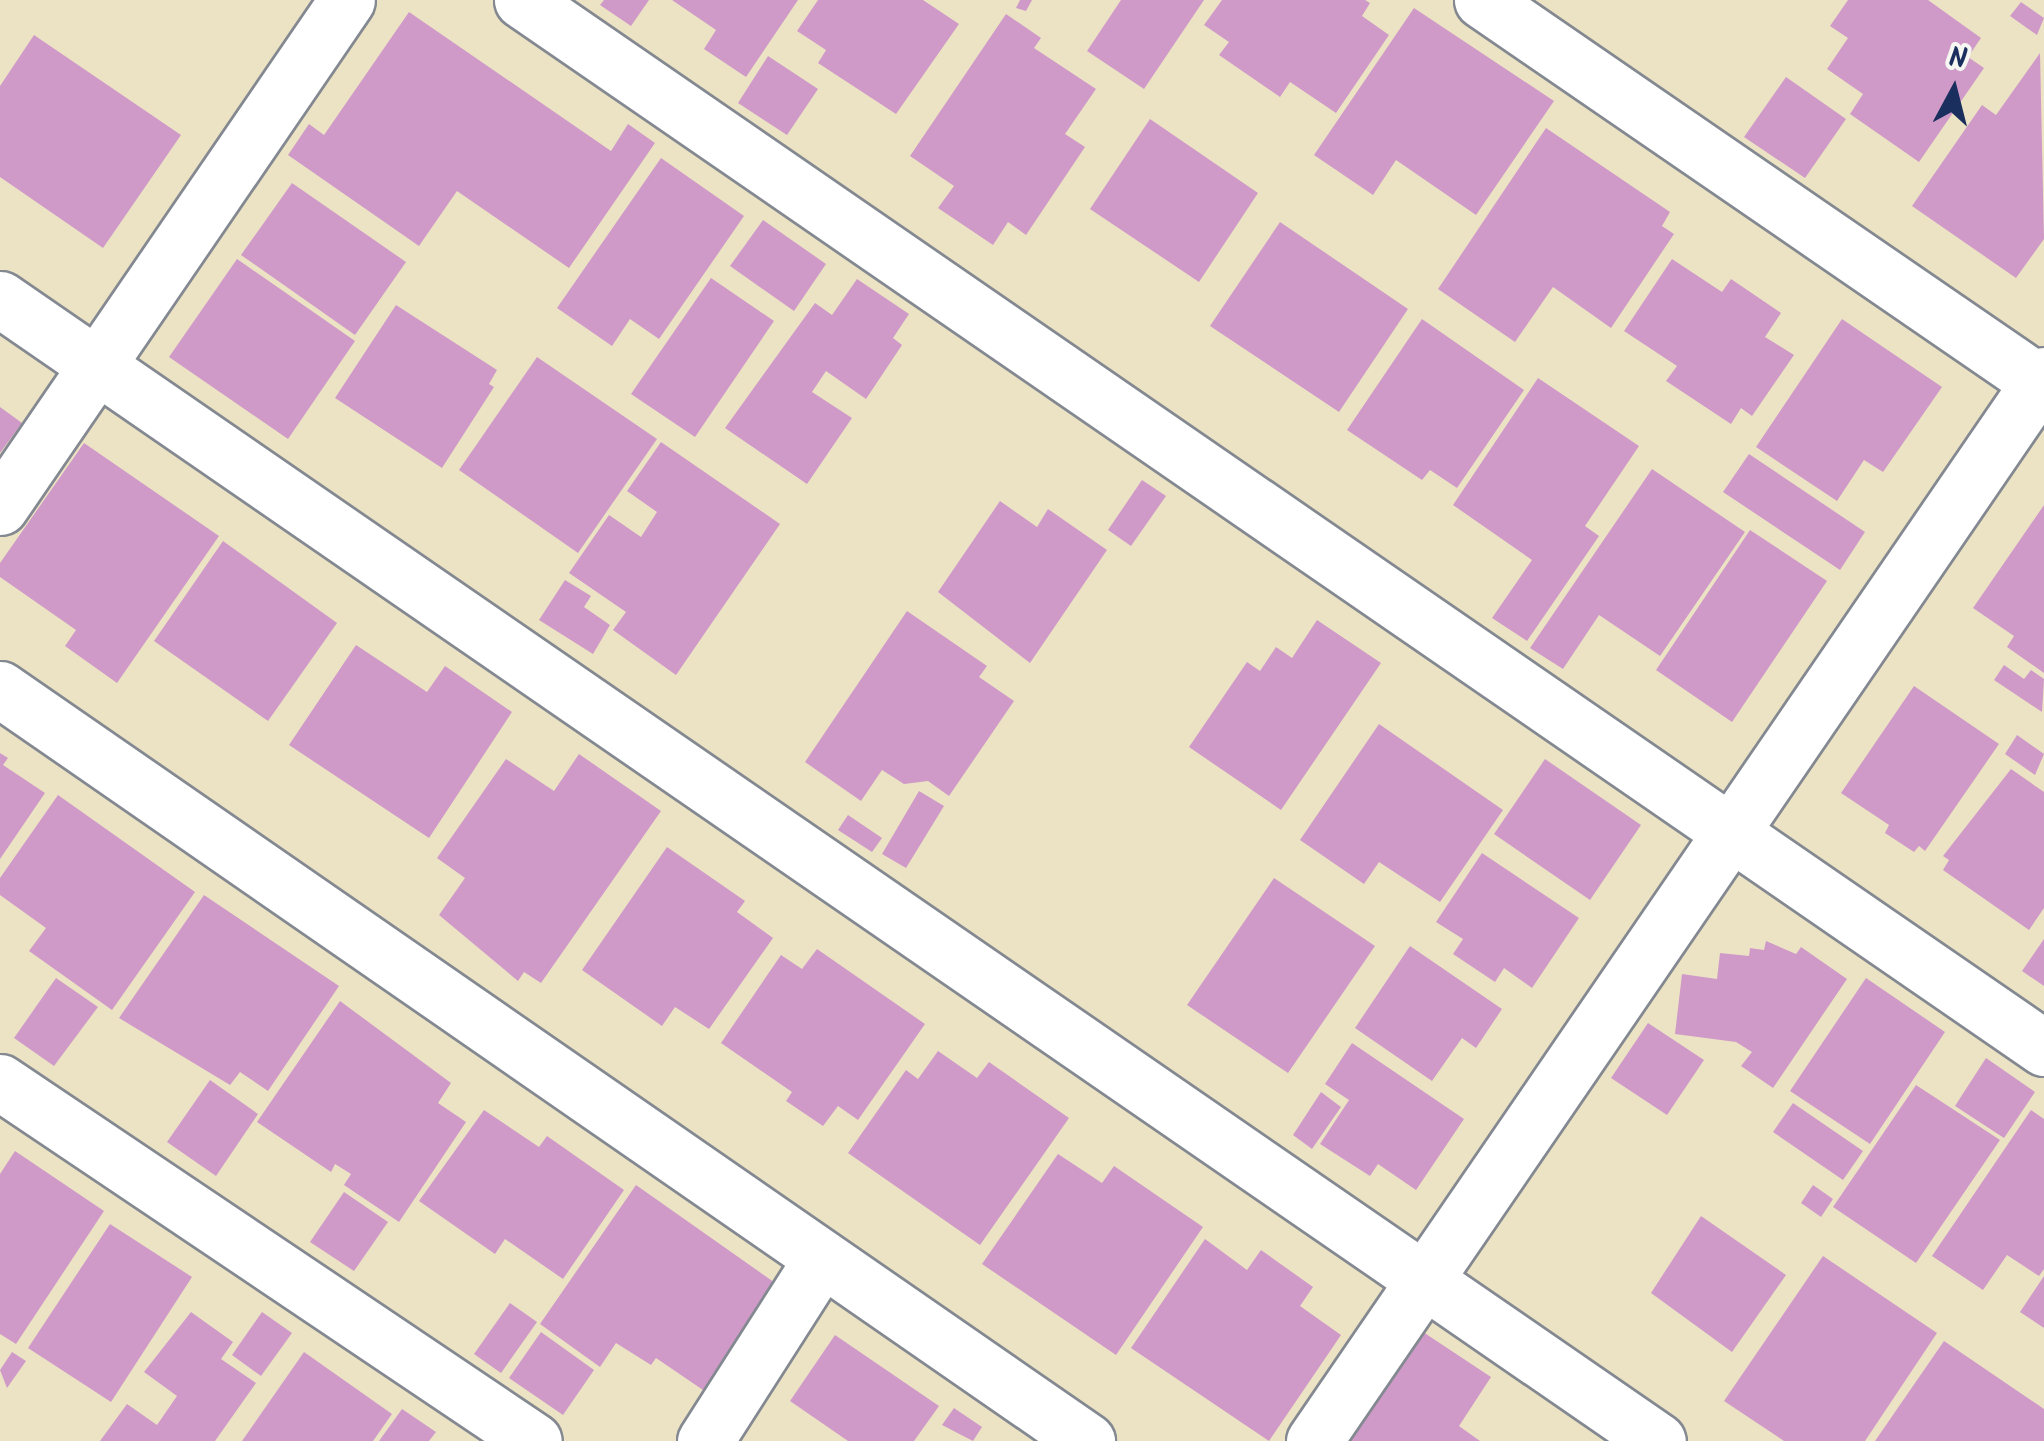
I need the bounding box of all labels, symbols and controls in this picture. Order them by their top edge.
text: N [1946,36,1969,83]
north arrow [1904,40,2004,140]

